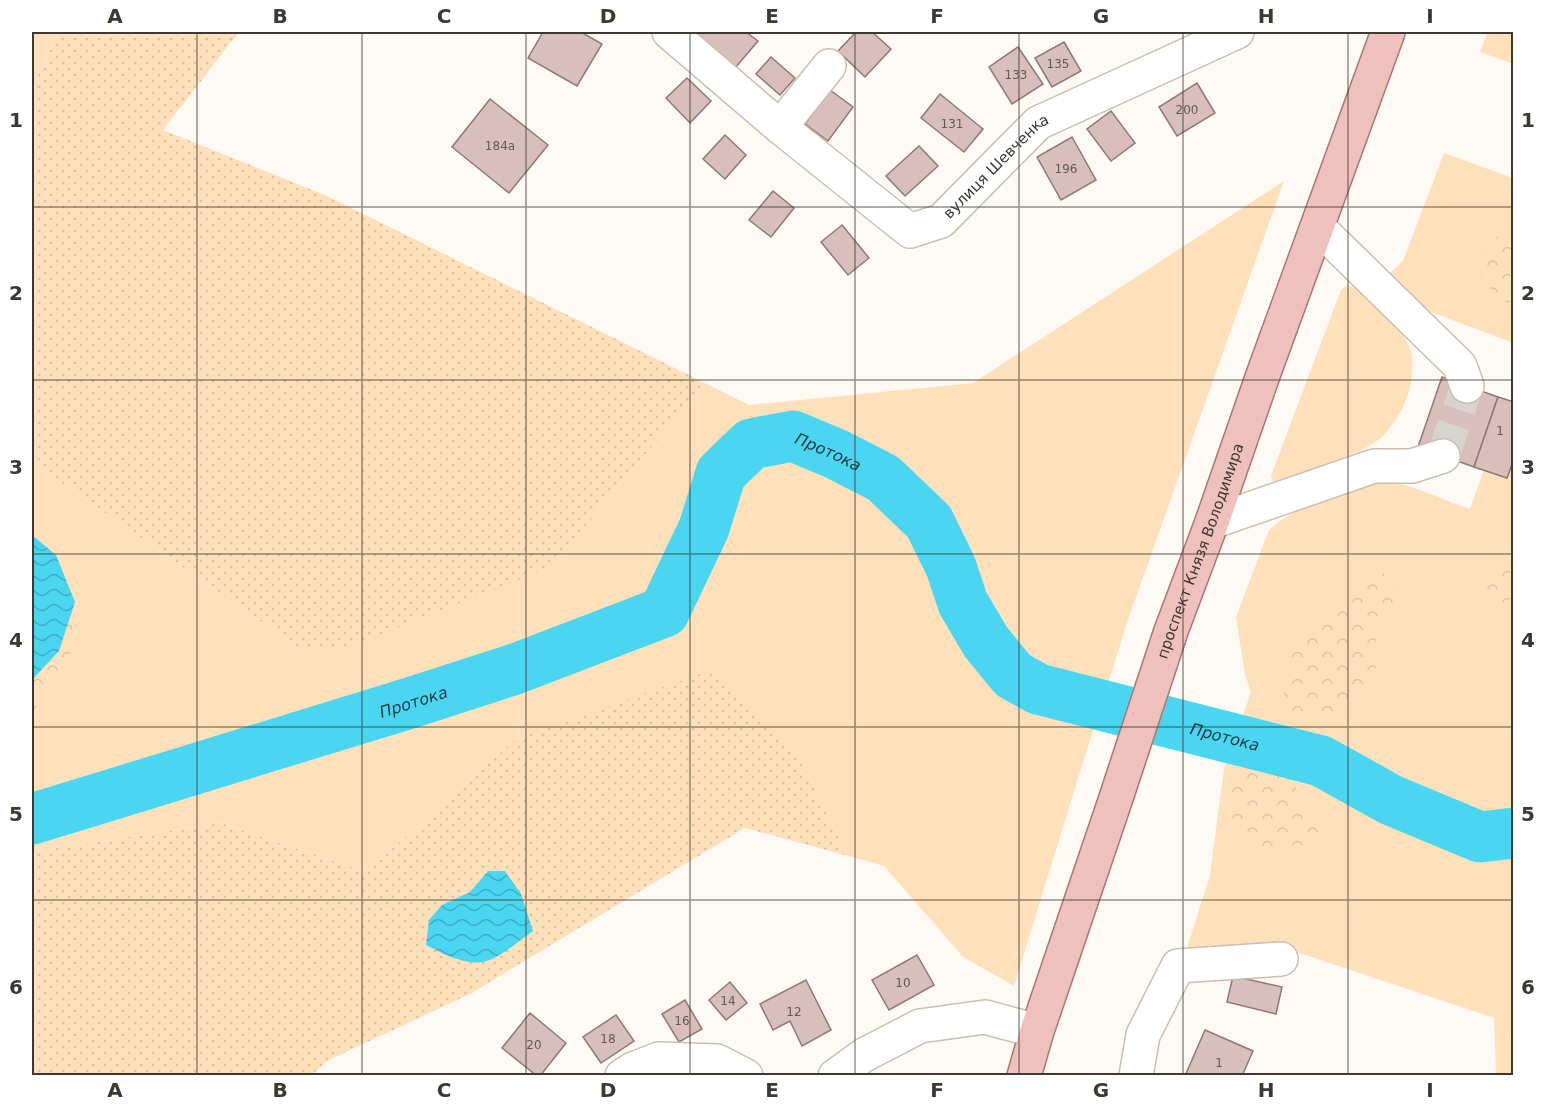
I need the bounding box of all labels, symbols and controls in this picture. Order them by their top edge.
text: A [107,4,123,28]
text: B [272,4,288,28]
text: C [437,4,451,28]
text: D [600,4,616,28]
text: E [765,4,779,28]
text: F [930,4,944,28]
text: G [1093,4,1109,28]
text: H [1258,4,1274,28]
text: I [1426,4,1434,28]
house number: 135 [1047,57,1069,71]
house number: 133 [1005,68,1027,82]
house number: 200 [1176,103,1198,117]
text: 1 [9,108,23,132]
text: 1 [1521,108,1535,132]
street label: вулиця Шевченка [940,110,1051,222]
house number: 131 [941,117,963,131]
house number: 184а [485,139,515,153]
house number: 196 [1055,162,1077,176]
text: 2 [9,281,23,305]
text: 2 [1521,281,1535,305]
house number: 1 [1496,424,1504,438]
water label: Протока [792,429,865,475]
street label: проспект Князя Володимира [1153,441,1248,661]
text: 3 [9,455,23,479]
text: 3 [1521,455,1535,479]
text: 4 [9,628,23,652]
text: 4 [1521,628,1535,652]
water label: Протока [377,682,450,721]
water label: Протока [1188,719,1262,754]
text: 5 [9,802,23,826]
text: 5 [1521,802,1535,826]
text: 6 [9,975,23,999]
text: 6 [1521,975,1535,999]
house number: 10 [895,976,911,990]
house number: 14 [720,994,736,1008]
house number: 12 [786,1005,802,1019]
house number: 16 [674,1014,690,1028]
house number: 18 [600,1032,616,1046]
house number: 20 [526,1038,542,1052]
house number: 1 [1215,1056,1223,1070]
text: A [107,1078,123,1102]
text: B [272,1078,288,1102]
text: C [437,1078,451,1102]
text: D [600,1078,616,1102]
text: E [765,1078,779,1102]
text: F [930,1078,944,1102]
text: G [1093,1078,1109,1102]
text: H [1258,1078,1274,1102]
text: I [1426,1078,1434,1102]

